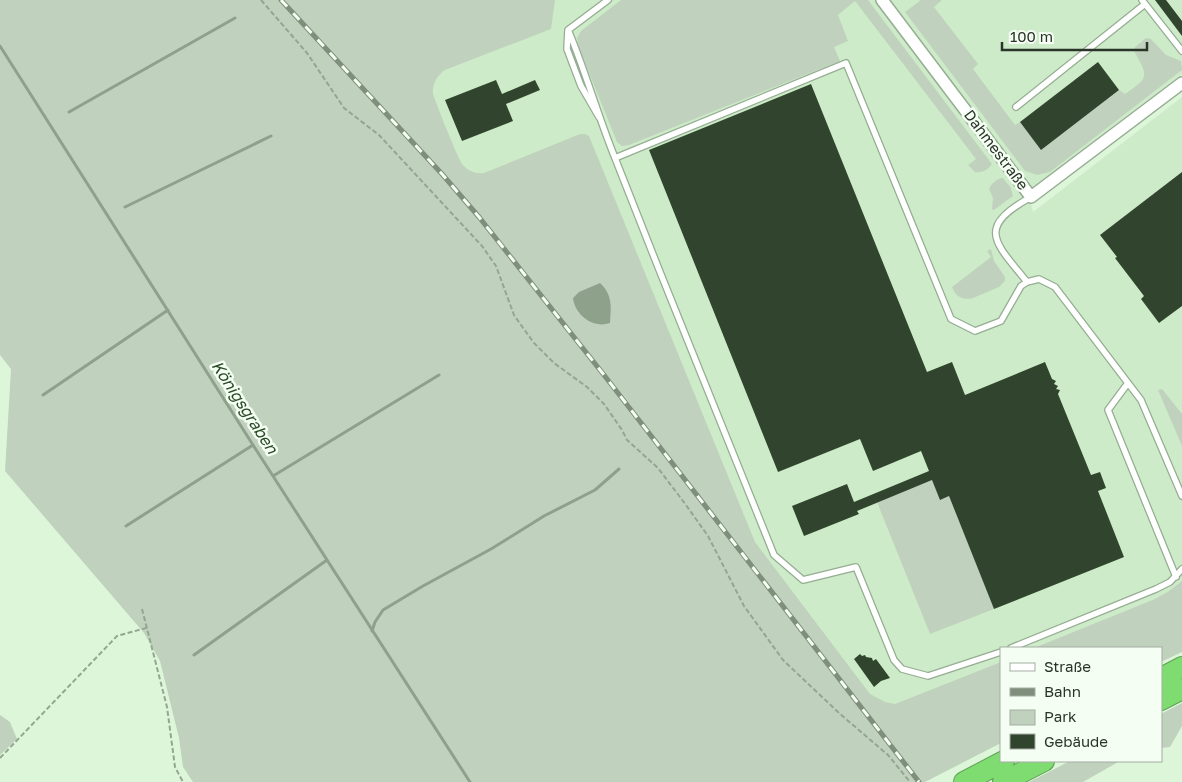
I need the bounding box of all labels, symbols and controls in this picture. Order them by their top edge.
scale bar [1002,20,1147,52]
text: 100 m [1010,27,1053,45]
street label: Dahmestraße [961,106,1033,193]
water label: Königsgraben [208,357,283,458]
legend [1000,647,1162,762]
text: Straße [1044,657,1091,675]
text: Bahn [1044,682,1081,700]
text: Park [1044,707,1077,725]
text: Gebäude [1044,732,1108,750]

